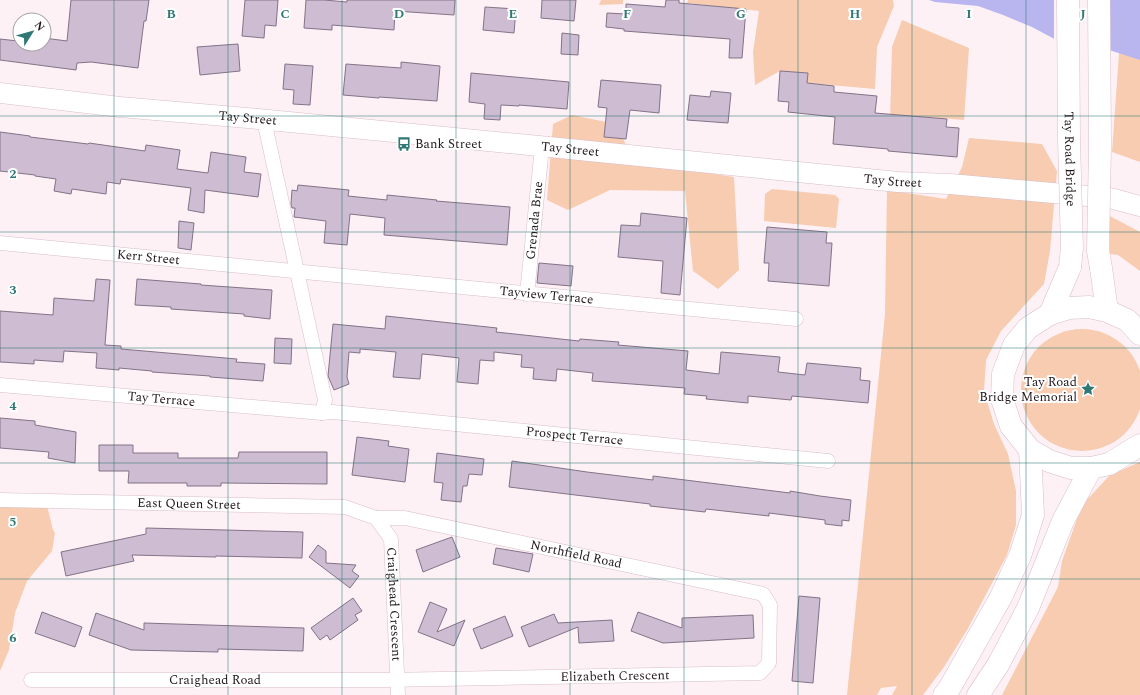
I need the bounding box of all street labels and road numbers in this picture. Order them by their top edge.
street label: Tay Street [218,106,278,131]
street label: Tay Road Bridge [1059,111,1081,207]
street label: Tay Street [540,136,601,162]
street label: Tay Street [863,169,922,193]
street label: Grenada Brae [521,180,548,261]
street label: Kerr Street [116,244,181,270]
street label: Tayview Terrace [499,281,594,310]
street label: Tay Terrace [127,386,196,412]
street label: Prospect Terrace [525,421,624,451]
street label: East Queen Street [137,493,241,515]
street label: Northfield Road [529,535,624,574]
street label: Craighead Crescent [381,547,406,662]
street label: Elizabeth Crescent [560,665,670,687]
street label: Craighead Road [169,670,261,690]

